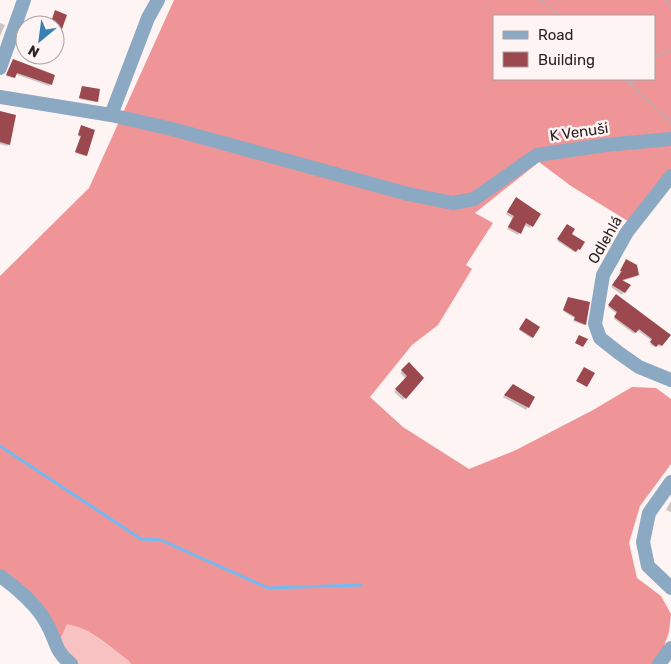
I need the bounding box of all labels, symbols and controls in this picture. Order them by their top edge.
north arrow [15,15,65,65]
legend [493,15,656,80]
text: Road [538,26,574,44]
text: N [25,41,42,61]
text: Building [538,51,595,69]
street label: K Venuši [549,119,609,145]
street label: Odlehlá [584,213,626,267]

